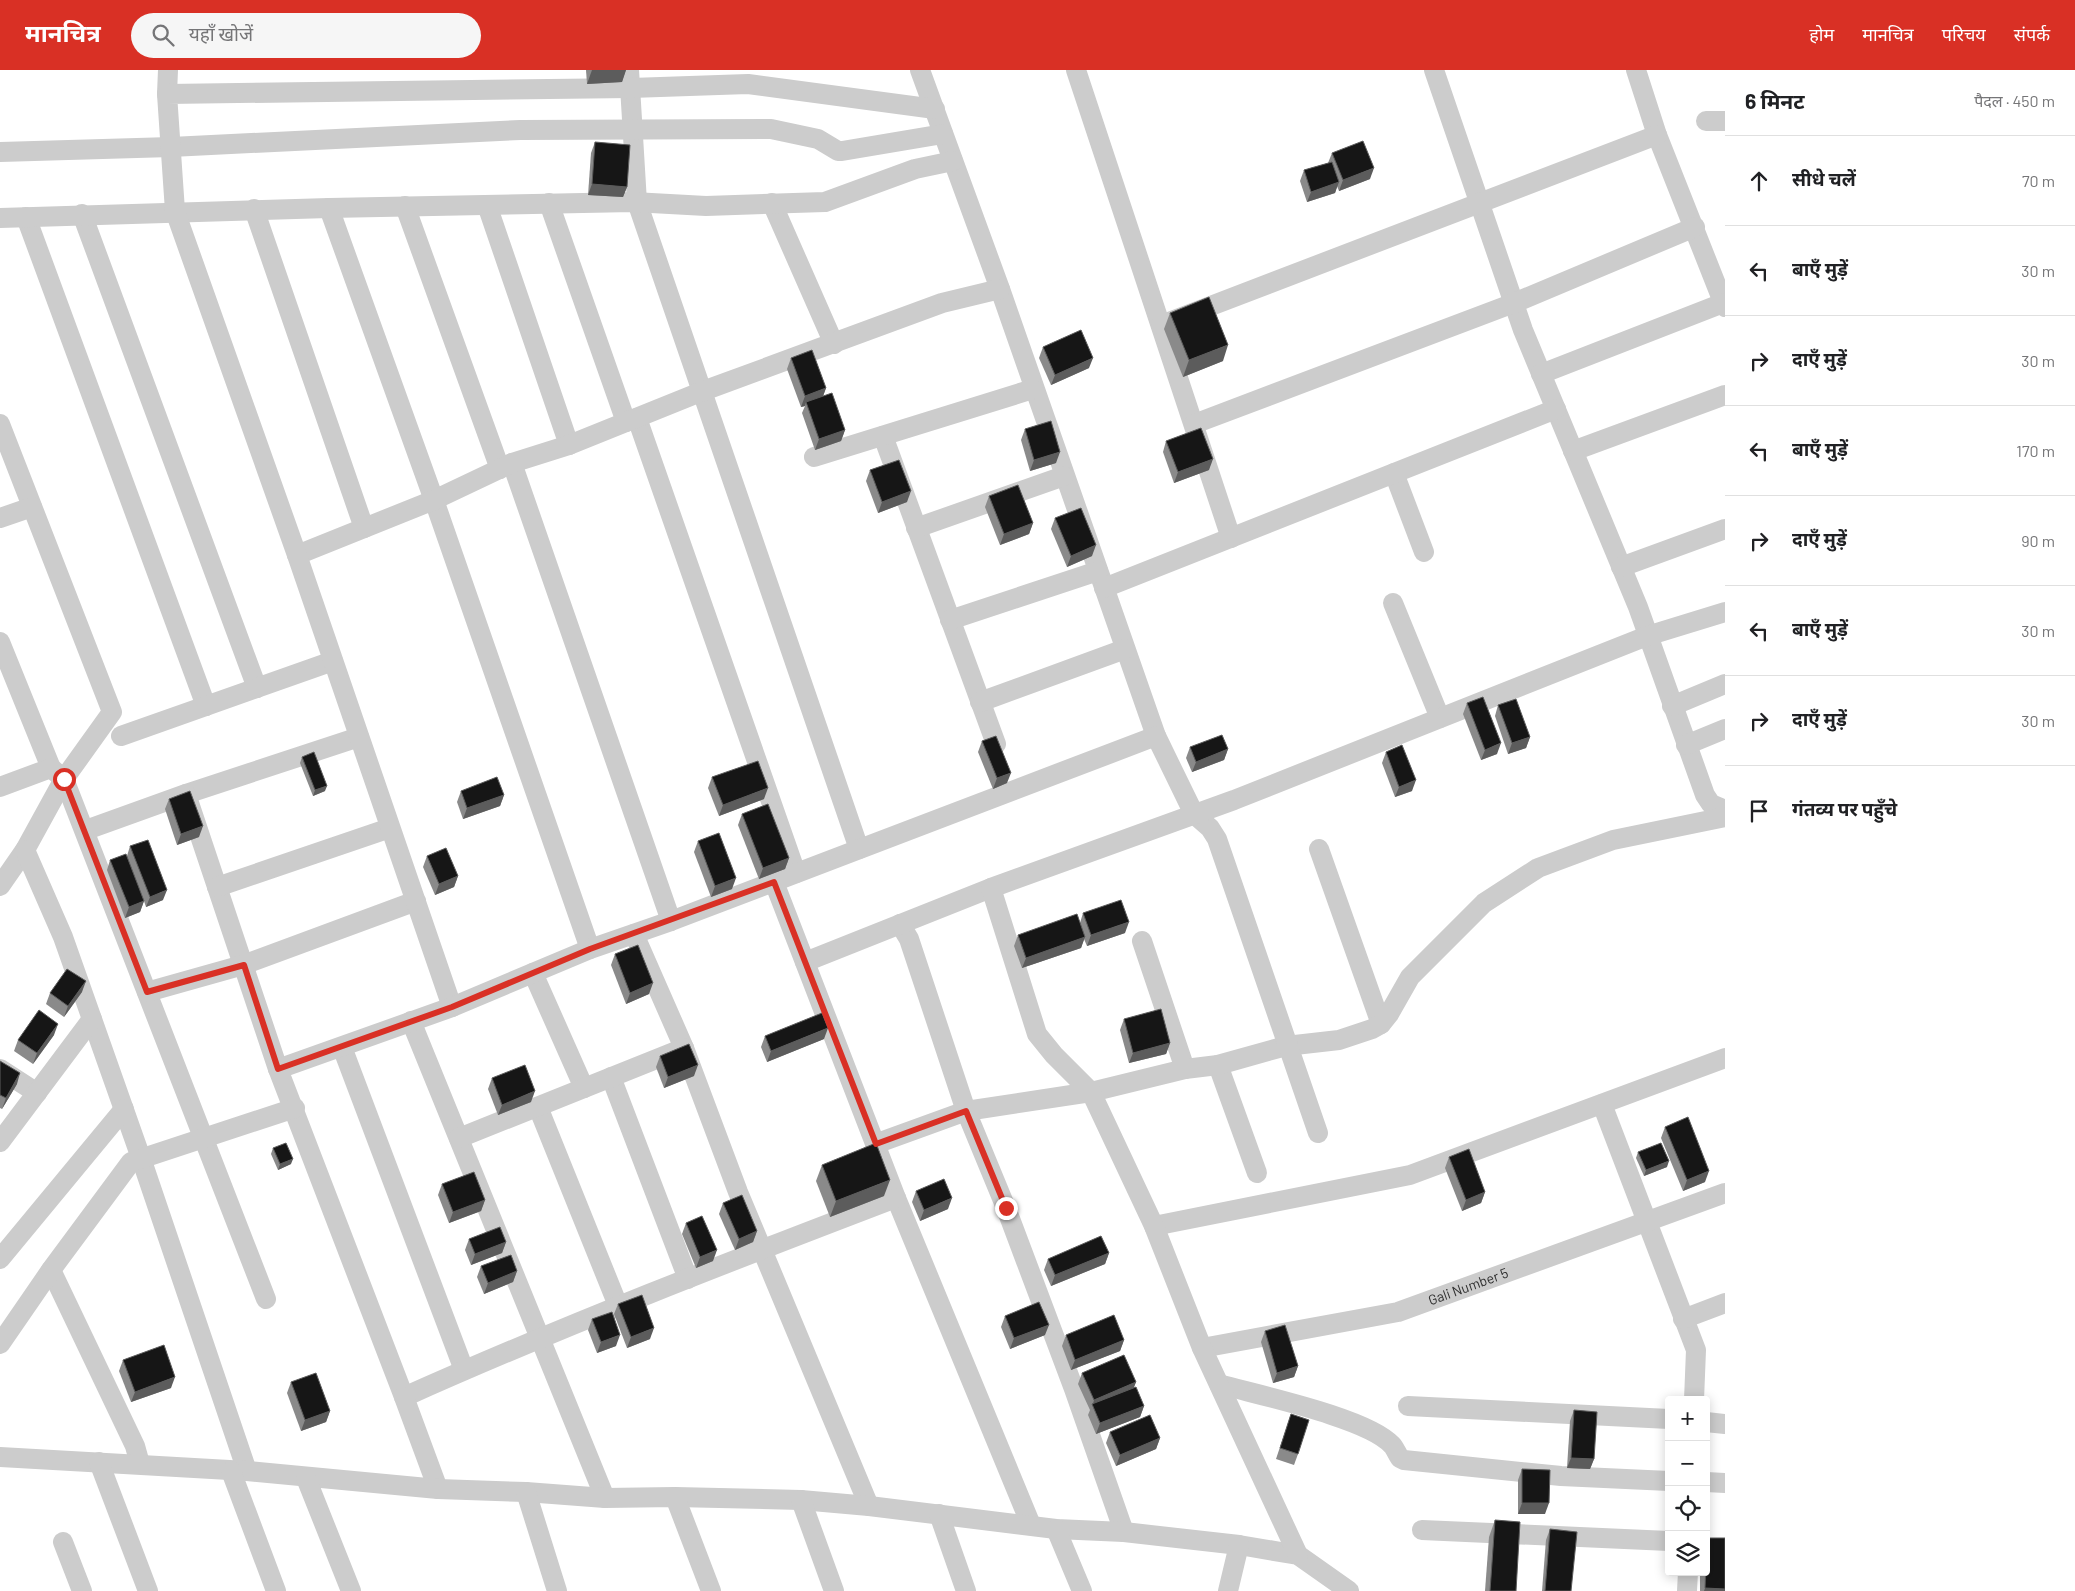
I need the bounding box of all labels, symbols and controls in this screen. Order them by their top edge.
search box [131,13,481,58]
text: मानचित्र [25,18,101,47]
icon: search [149,21,177,49]
text: यहाँ खोजें [189,22,253,45]
text: होम [1809,23,1834,45]
text: मानचित्र [1862,23,1914,45]
text: परिचय [1942,23,1986,45]
text: संपर्क [2014,23,2050,45]
text: 6 मिनट [1745,88,1805,113]
text: पैदल · 450 m [1974,91,2055,110]
icon: ahead [1745,167,1773,195]
text: सीधे चलें [1792,167,1856,190]
text: 70 m [2022,171,2055,190]
icon: left [1745,257,1773,285]
text: बाएँ मुड़ें [1792,257,1848,280]
text: 30 m [2021,261,2055,280]
icon: right [1745,347,1773,375]
text: दाएँ मुड़ें [1792,347,1847,370]
text: 30 m [2021,351,2055,370]
icon: left [1745,437,1773,465]
text: बाएँ मुड़ें [1792,437,1848,460]
text: 170 m [2016,441,2055,460]
icon: right [1745,527,1773,555]
text: दाएँ मुड़ें [1792,527,1847,550]
text: 90 m [2021,531,2055,550]
icon: left [1745,617,1773,645]
text: बाएँ मुड़ें [1792,617,1848,640]
text: 30 m [2021,621,2055,640]
icon: right [1745,707,1773,735]
text: दाएँ मुड़ें [1792,707,1847,730]
text: 30 m [2021,711,2055,730]
route start [53,768,76,791]
icon: arrive [1745,797,1773,825]
text: गंतव्य पर पहुँचे [1792,797,1897,820]
route end [995,1197,1018,1220]
street label: Gali Number 5 [1426,1264,1510,1308]
map controls [1665,1396,1710,1576]
button: + [1665,1396,1710,1441]
button: − [1665,1441,1710,1486]
button: locate [1665,1486,1710,1531]
button: layers [1665,1531,1710,1576]

